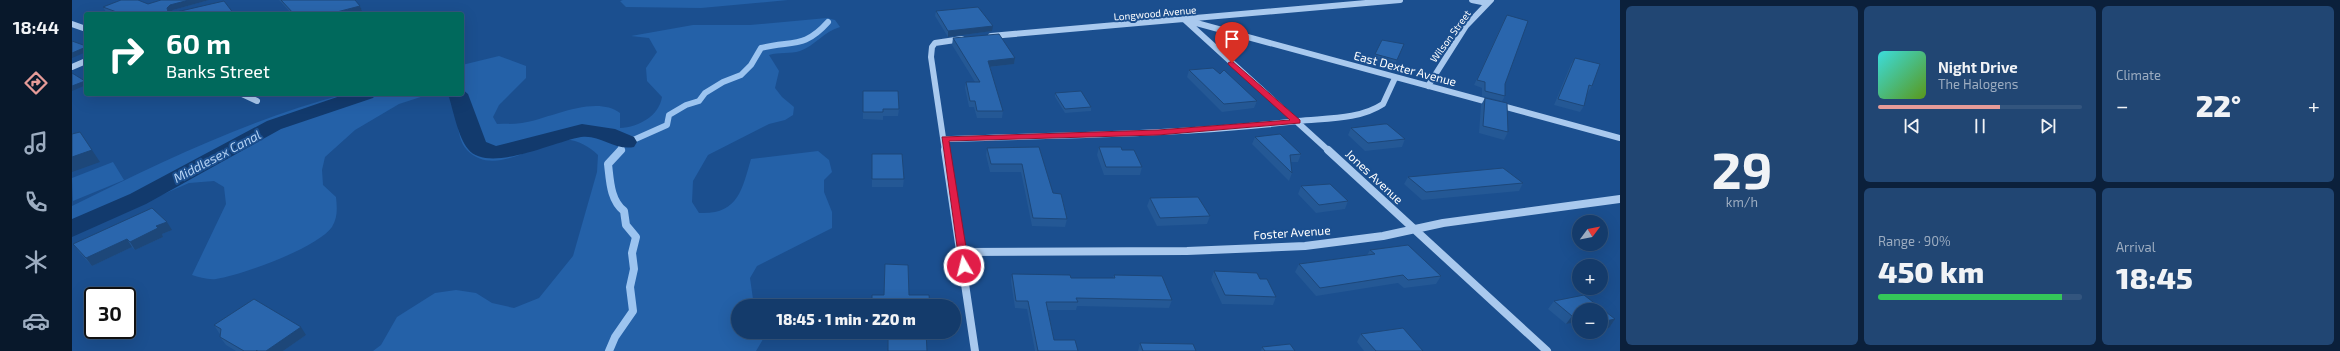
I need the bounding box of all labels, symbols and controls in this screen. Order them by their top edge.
street label: Longwood Avenue [1113,3,1197,23]
street label: Wilson Street [1427,7,1473,64]
text: 18:44 [13,16,59,38]
pin [1215,22,1249,63]
text: 60 m [166,26,231,60]
icon: right [100,28,152,80]
icon: arrive [1221,28,1243,50]
street label: East Dexter Avenue [1352,48,1458,88]
text: Night Drive [1938,58,2018,76]
text: Banks Street [166,60,270,82]
text: Climate [2116,67,2161,83]
icon: directions [22,69,50,97]
text: The Halogens [1938,76,2018,92]
text: 22° [2196,87,2241,123]
text: − [2116,92,2129,118]
text: + [2308,92,2320,118]
icon: previous [1901,115,1923,137]
icon: pause [1969,115,1991,137]
icon: next [2037,115,2059,137]
water label: Middlesex Canal [170,126,264,186]
icon: music [22,129,50,157]
text: 29 [1712,137,1772,199]
street label: Jones Avenue [1343,146,1406,206]
icon: phone [22,188,50,216]
text: km/h [1726,194,1758,210]
north arrow [1572,215,1608,251]
map controls [1572,215,1608,339]
street label: Foster Avenue [1253,222,1331,242]
text: Range · 90% [1878,233,1951,249]
text: Arrival [2116,239,2156,255]
position arrow [943,245,985,287]
icon: climate [22,248,50,276]
text: 450 km [1878,253,1984,289]
button: + [1572,259,1608,295]
text: 18:45 [2116,259,2193,295]
speed limit sign: 30 [84,287,136,339]
button: − [1572,303,1608,339]
icon: car [22,307,50,335]
text: 18:45 · 1 min · 220 m [776,310,916,328]

